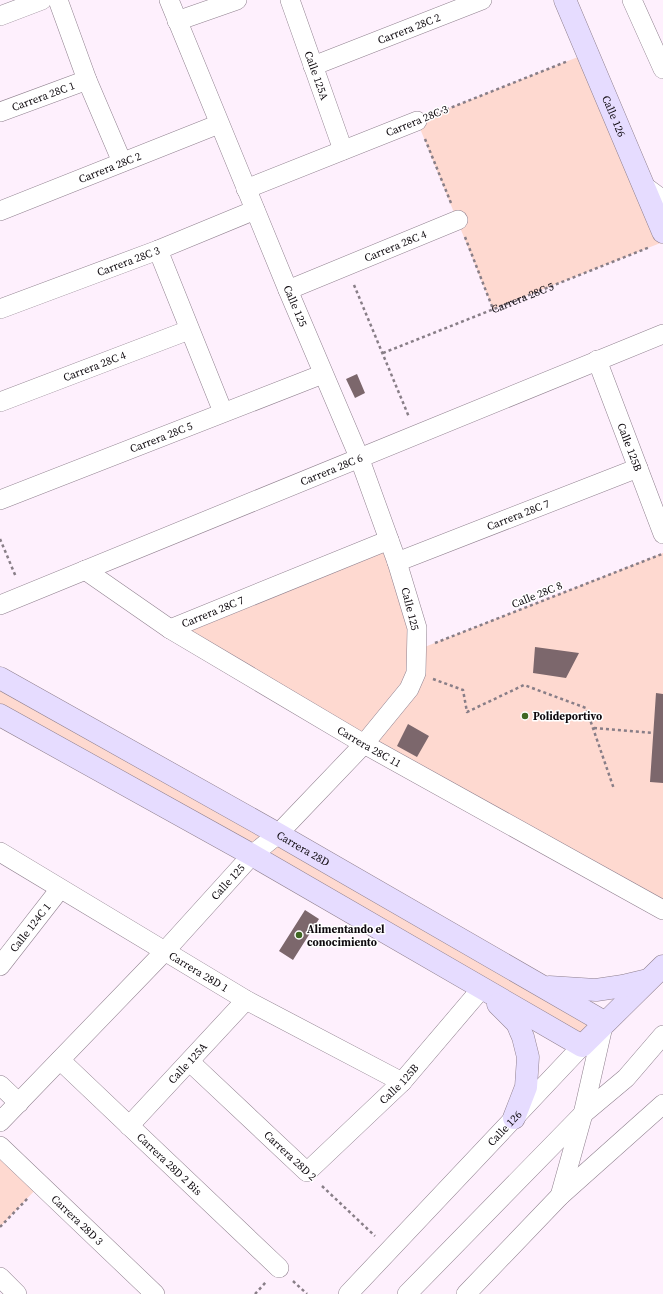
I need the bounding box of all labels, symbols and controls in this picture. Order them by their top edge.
street label: Carrera 28C 2 [375,9,443,48]
street label: Calle 125A [301,49,332,103]
street label: Carrera 28C 1 [10,78,77,115]
street label: Calle 126 [599,93,630,140]
street label: Carrera 28C 3 [384,102,451,140]
street label: Carrera 28C 2 [76,148,144,187]
street label: Carrera 28C 4 [362,226,429,265]
street label: Carrera 28C 3 [95,242,162,280]
street label: Carrera 28C 5 [489,278,556,317]
street label: Calle 125 [280,283,311,330]
street label: Carrera 28C 4 [61,347,128,385]
street label: Carrera 28C 5 [128,418,195,456]
street label: Calle 125B [614,421,646,473]
street label: Carrera 28C 6 [298,450,365,489]
street label: Carrera 28C 7 [485,496,552,534]
street label: Calle 28C 8 [509,578,565,612]
street label: Calle 125 [397,586,423,633]
street label: Carrera 28C 7 [179,592,247,631]
place label: Polideportivo [533,709,602,724]
marker: Polideportivo [520,711,530,721]
street label: Carrera 28C 11 [335,722,404,771]
street label: Carrera 28D [274,827,333,870]
street label: Calle 125 [207,860,248,903]
street label: Calle 124C 1 [6,900,54,955]
place label: Alimentando el conocimiento [307,922,385,950]
marker: Alimentando el conocimiento [294,930,304,940]
street label: Carrera 28D 1 [166,948,231,995]
street label: Calle 125A [165,1039,211,1087]
street label: Calle 125B [376,1060,422,1107]
street label: Calle 126 [484,1107,525,1149]
street label: Carrera 28D 2 [260,1128,320,1185]
street label: Carrera 28D 2 Bis [134,1129,205,1199]
street label: Carrera 28D 3 [48,1191,107,1249]

